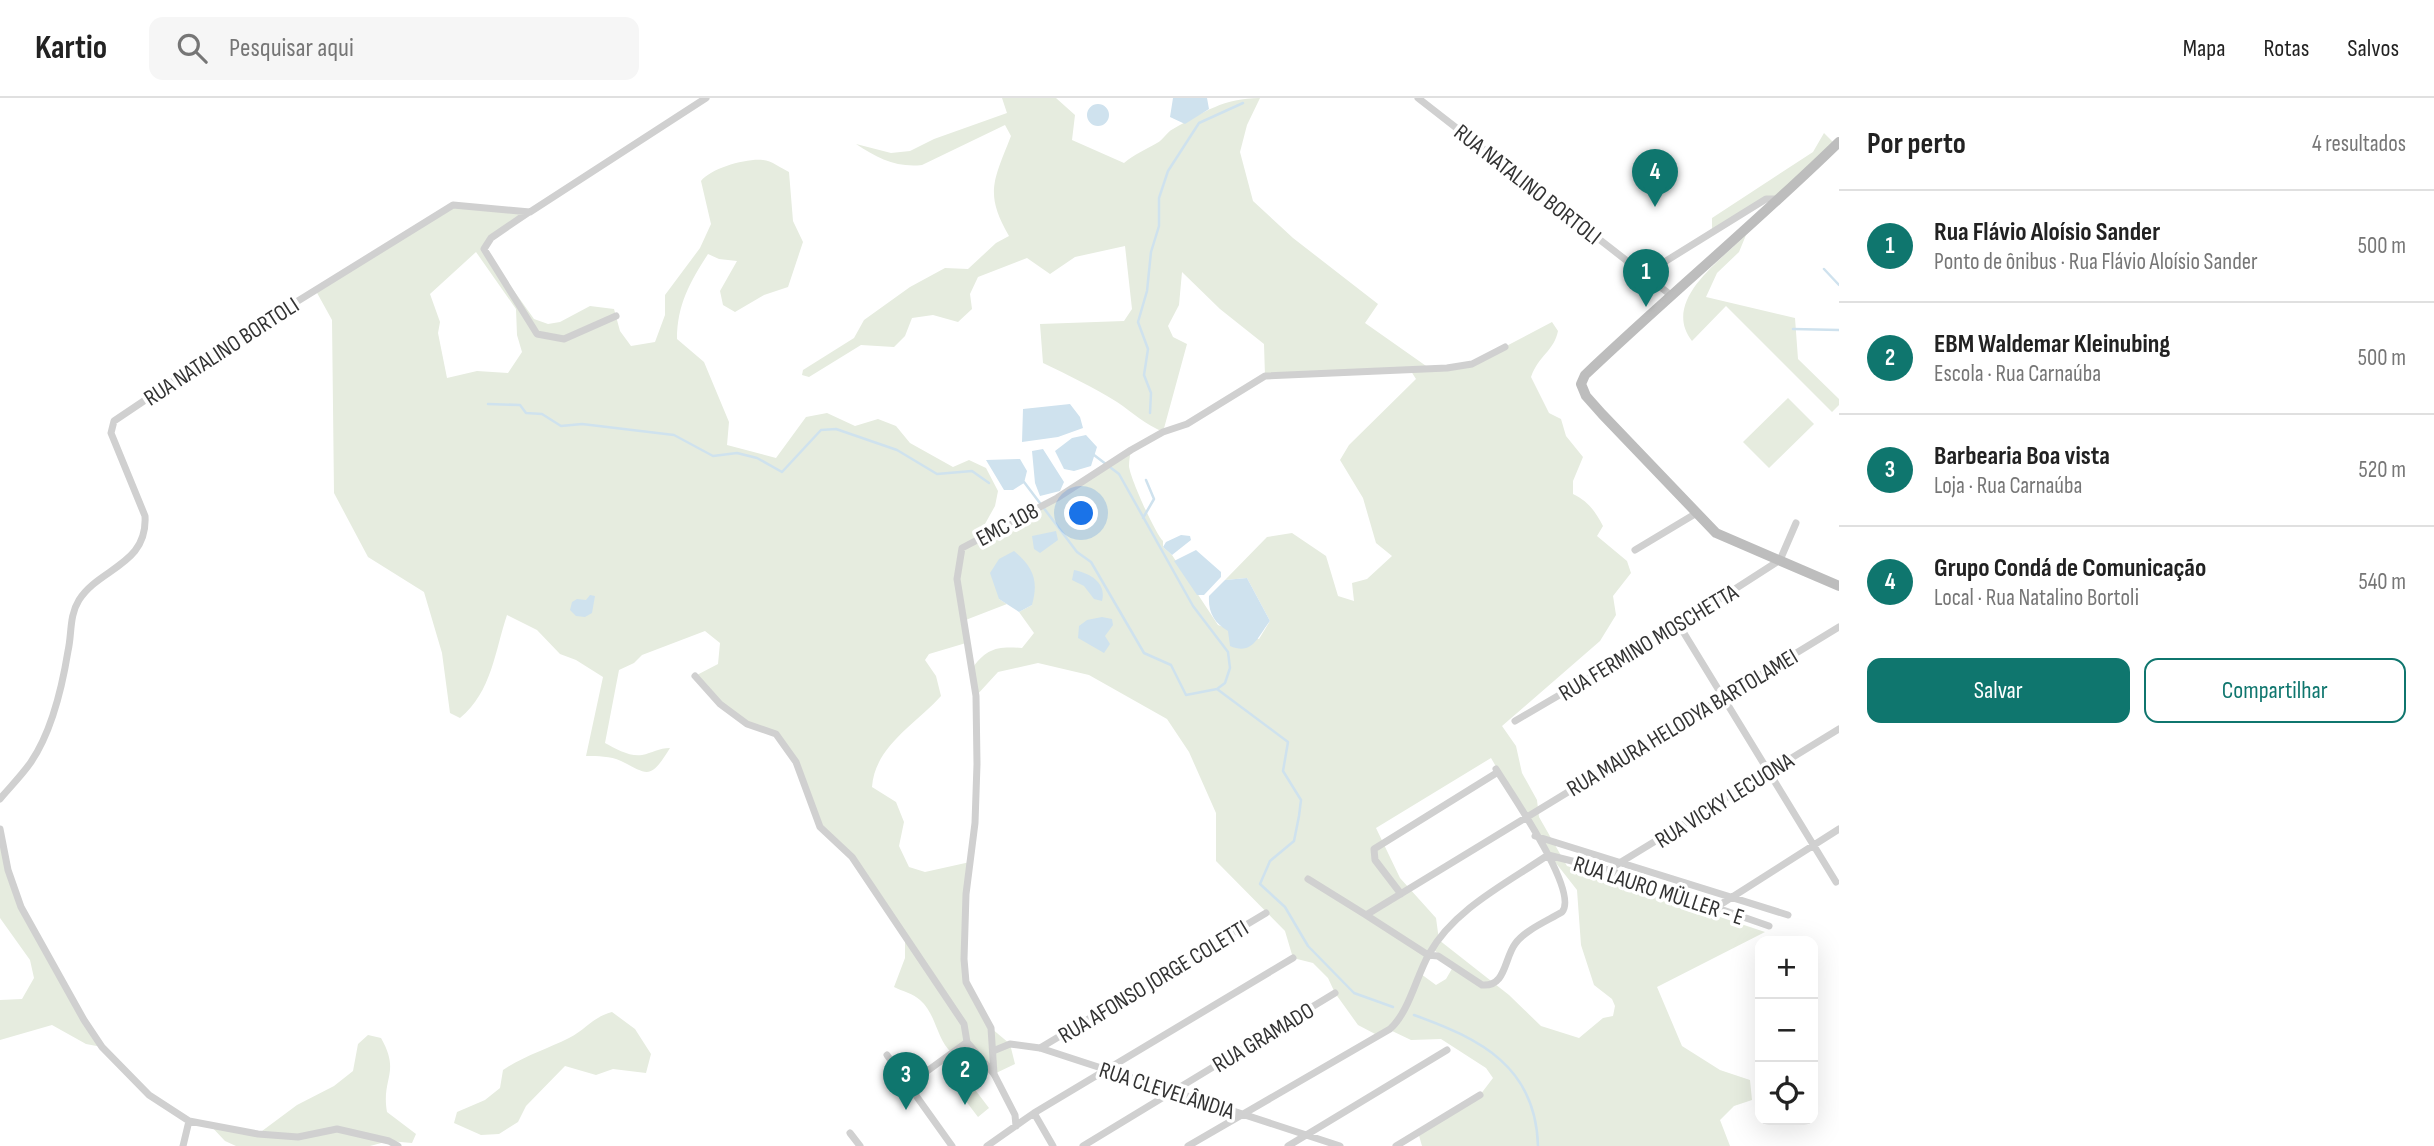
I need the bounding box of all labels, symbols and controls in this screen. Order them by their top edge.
search box [149,17,639,80]
text: Kartio [35,28,107,68]
icon: search [173,29,211,67]
text: Pesquisar aqui [229,33,354,64]
text: Mapa [2183,34,2226,63]
text: Rotas [2264,34,2309,63]
text: Salvos [2347,34,2399,63]
street label: RUA NATALINO BORTOLI [1448,119,1607,251]
text: Por perto [1867,126,1966,162]
text: 4 resultados [2312,130,2406,158]
pin: 4 [1632,149,1678,207]
text: Rua Flávio Aloísio Sander [1934,217,2160,248]
text: 1 [1885,232,1895,260]
text: 500 m [2358,232,2406,260]
text: Ponto de ônibus · Rua Flávio Aloísio Sander [1934,248,2258,276]
pin: 1 [1623,249,1669,307]
street label: RUA NATALINO BORTOLI [139,291,304,412]
text: EBM Waldemar Kleinubing [1934,329,2170,360]
text: 2 [1885,344,1895,372]
text: 500 m [2358,344,2406,372]
text: Escola · Rua Carnaúba [1934,360,2101,388]
text: Barbearia Boa vista [1934,441,2110,472]
text: 3 [1885,456,1895,484]
text: 520 m [2359,456,2406,484]
text: Loja · Rua Carnaúba [1934,472,2082,500]
your location [1064,496,1098,530]
street label: EMC 108 [972,497,1043,553]
text: Grupo Condá de Comunicação [1934,553,2206,584]
text: 4 [1885,568,1895,596]
text: 540 m [2358,568,2406,596]
street label: RUA FERMINO MOSCHETTA [1554,578,1743,707]
text: Local · Rua Natalino Bortoli [1934,584,2139,612]
street label: RUA MAURA HELODYA BARTOLAMEI [1562,643,1803,803]
button: Salvar [1867,658,2130,723]
button: Compartilhar [2144,658,2406,723]
street label: RUA VICKY LECUONA [1650,747,1799,855]
street label: RUA LAURO MÜLLER - E [1570,850,1748,932]
street label: RUA AFONSO JORGE COLETTI [1053,914,1254,1050]
map controls [1755,936,1818,1125]
button: + [1755,936,1818,999]
street label: RUA GRAMADO [1208,997,1319,1079]
button: − [1755,999,1818,1062]
pin: 2 [942,1047,988,1105]
pin: 3 [883,1052,929,1110]
street label: RUA CLEVELÂNDIA [1096,1056,1238,1126]
button: locate [1755,1062,1818,1125]

